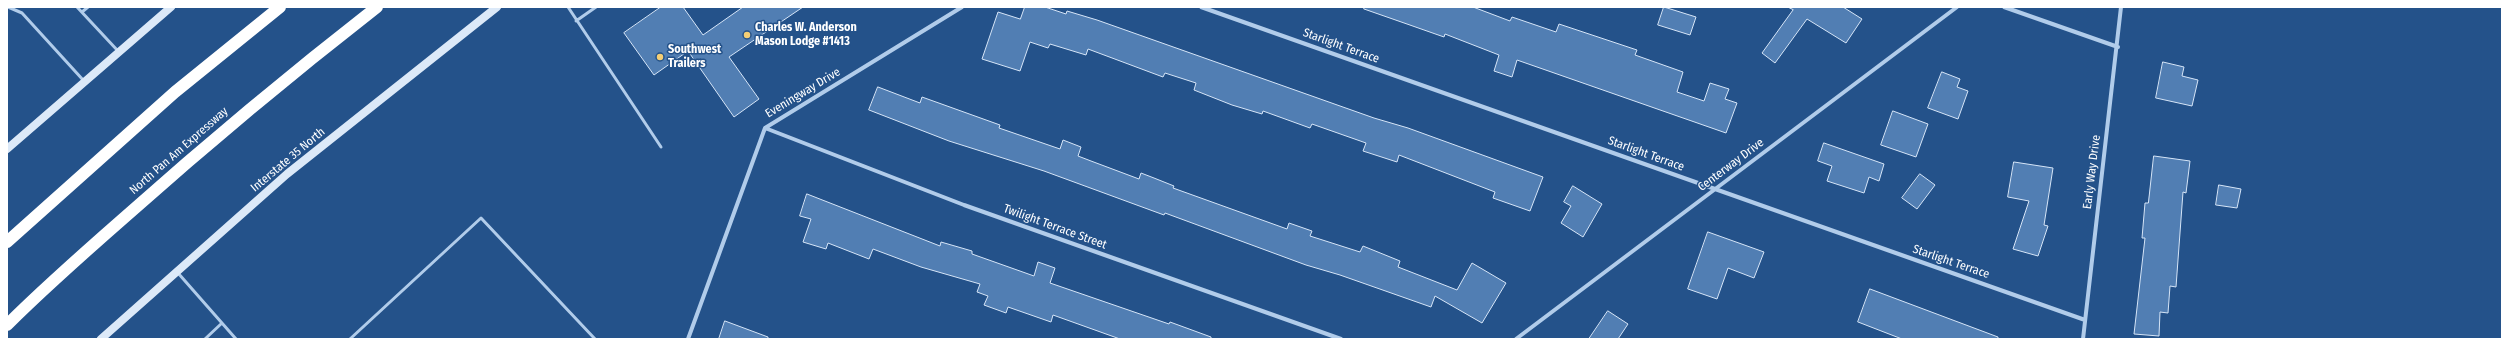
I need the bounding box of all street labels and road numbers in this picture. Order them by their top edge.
street label: Starlight Terrace [1301,26,1381,66]
street label: Eveningway Drive [763,65,843,121]
street label: North Pan Am Expressway [127,104,231,198]
street label: Interstate 35 North [248,125,328,195]
street label: Starlight Terrace [1606,134,1686,174]
street label: Early Way Drive [2080,134,2104,210]
street label: Centerway Drive [1695,135,1767,195]
street label: Twilight Terrace Street [1001,202,1109,252]
street label: Starlight Terrace [1911,242,1991,282]

